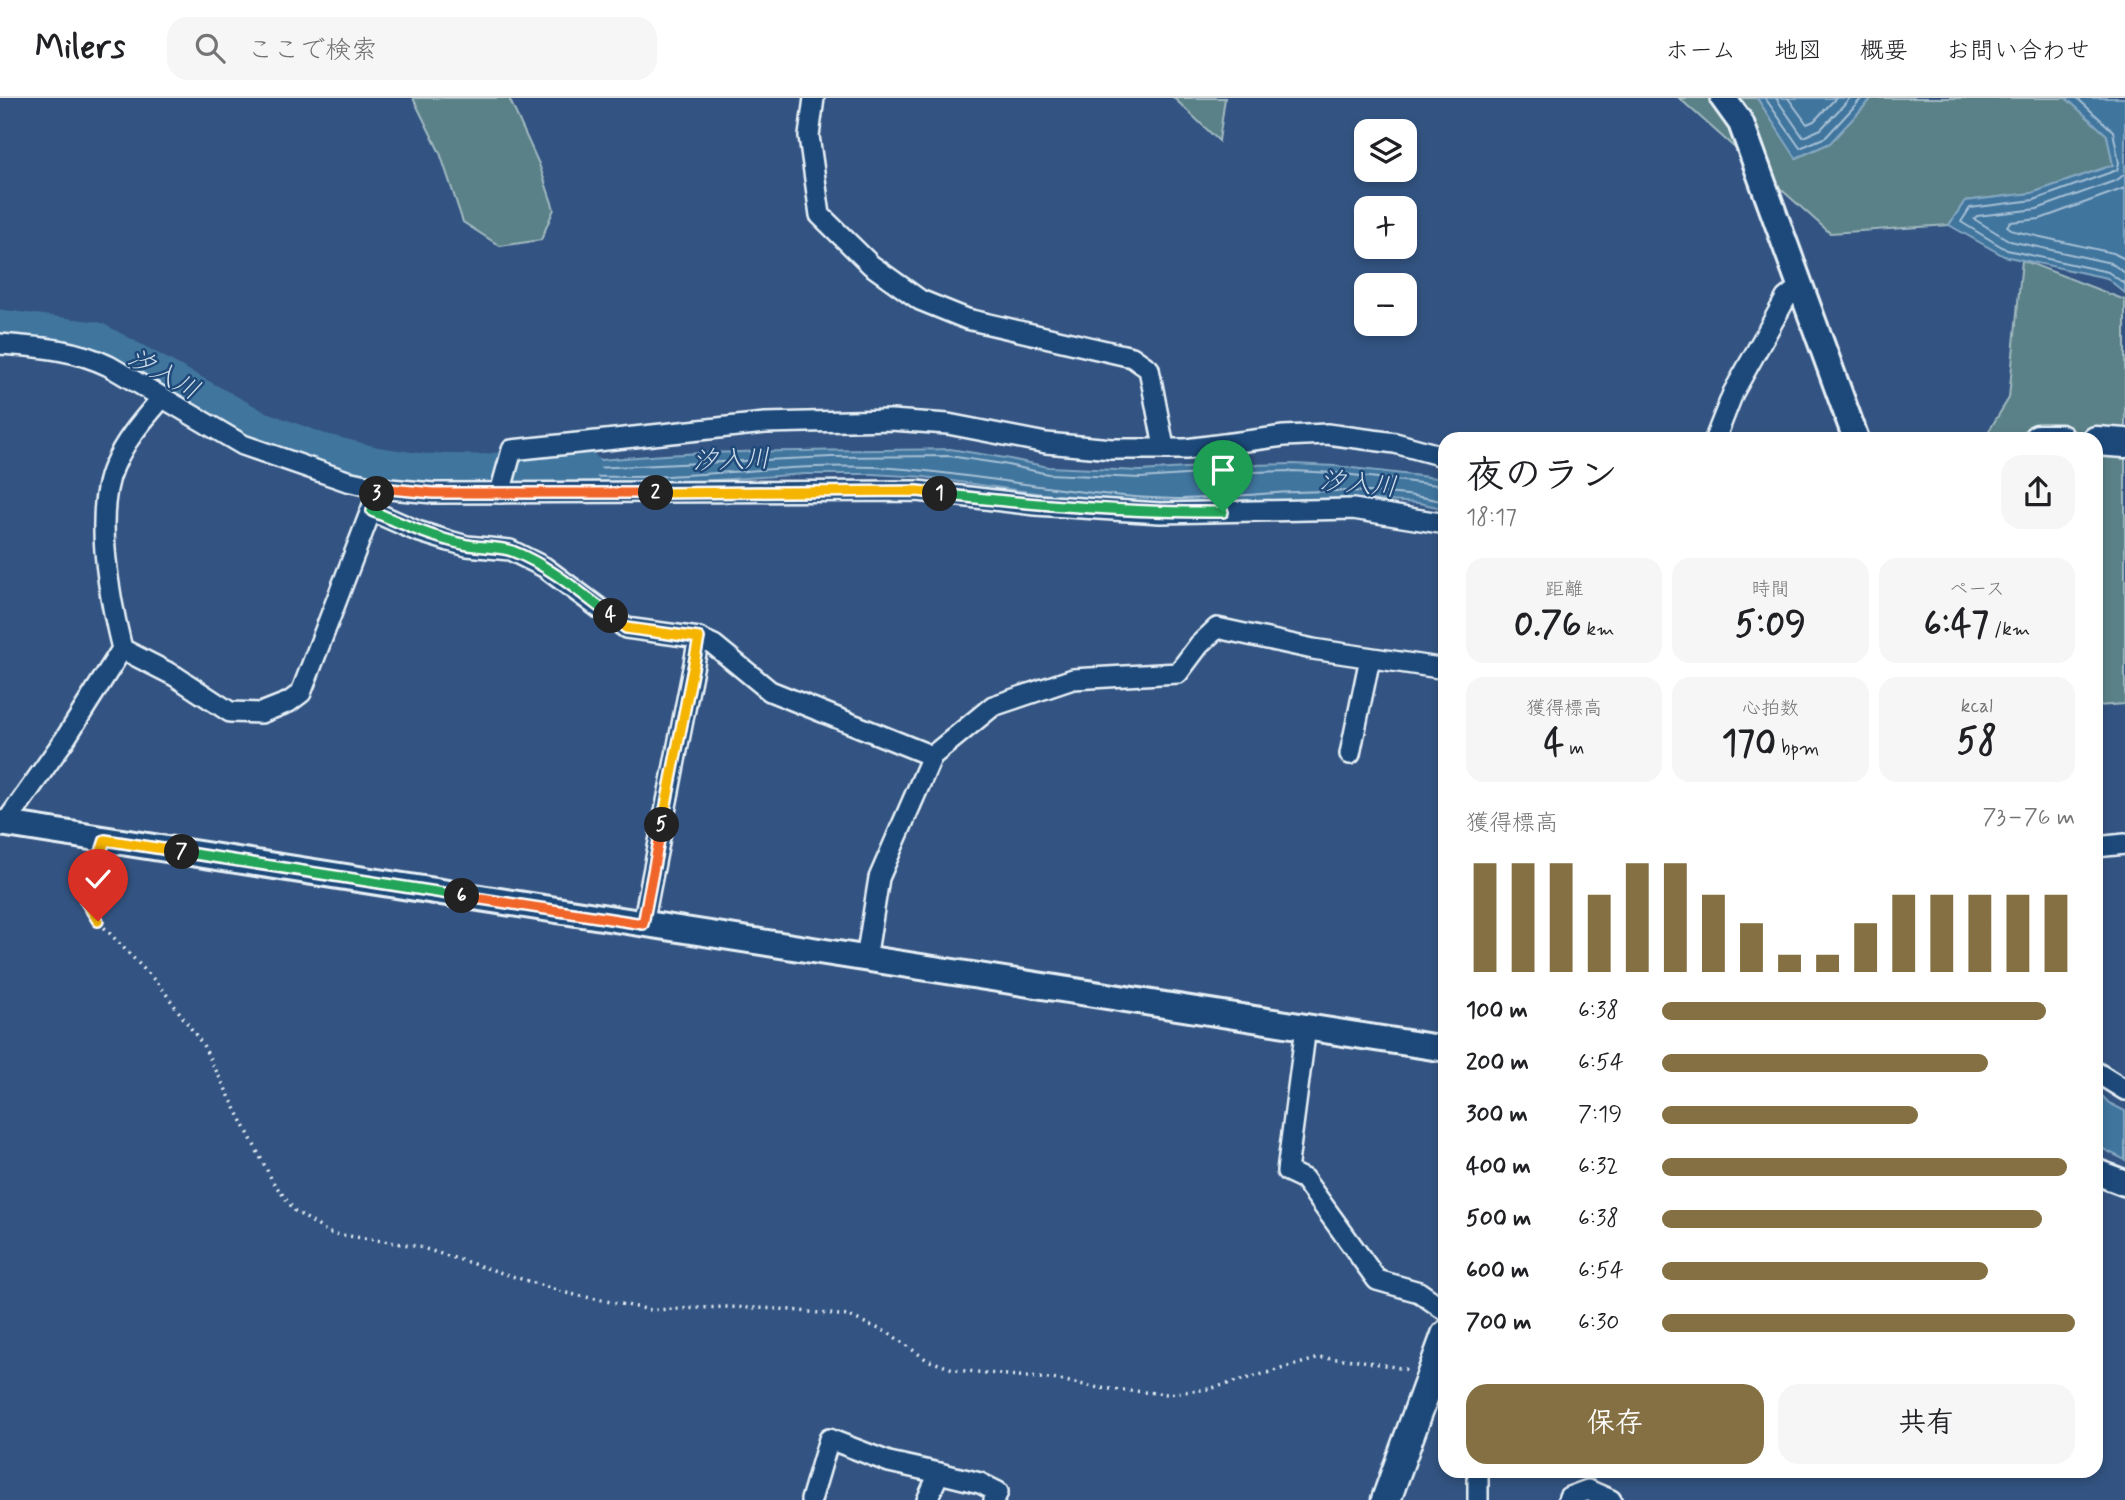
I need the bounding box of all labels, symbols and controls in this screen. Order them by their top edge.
search box [167,17,657,80]
text: Milers [35,26,125,70]
icon: search [191,29,229,67]
text: ここで検索 [247,34,377,68]
text: ホーム [1665,36,1736,67]
text: 地図 [1774,36,1822,67]
text: 概要 [1860,36,1908,67]
text: お問い合わせ [1946,36,2090,67]
map controls [1354,119,1417,336]
button: layers [1354,119,1417,182]
button: + [1354,196,1417,259]
button: − [1354,273,1417,336]
water label: 汐入川 [121,341,205,409]
pin [1193,440,1253,512]
water label: 汐入川 [691,443,771,479]
icon: arrive [1204,451,1242,489]
text: 夜のラン [1466,452,1618,501]
button: share [2001,455,2075,529]
water label: 汐入川 [1318,465,1398,505]
pin: 3 [360,476,394,512]
pin: 2 [638,476,674,510]
pin: 1 [922,476,958,512]
text: 2 [651,480,660,505]
text: 3 [372,481,381,506]
text: 1 [935,481,944,506]
text: 18:17 [1466,503,1517,533]
text: 距離 [1545,577,1583,602]
text: 時間 [1751,577,1790,602]
text: ペース [1949,577,2005,602]
pin: 4 [594,598,628,634]
text: 0.76 [1514,602,1581,648]
text: 5:09 [1735,602,1806,648]
text: 6:47 [1924,602,1989,648]
text: 4 [605,603,616,628]
text: km [1581,617,1614,642]
text: /km [1989,617,2030,642]
text: kcal [1961,694,1993,719]
text: 獲得標高 [1526,696,1602,721]
text: 心拍数 [1742,696,1799,721]
text: 58 [1957,719,1997,765]
text: 4 [1544,721,1564,767]
text: 170 [1722,721,1776,767]
text: m [1564,736,1584,761]
text: bpm [1776,736,1819,761]
text: 73–76 m [1982,803,2075,833]
pin: 5 [644,808,680,842]
text: 獲得標高 [1466,809,1558,839]
text: 5 [656,812,667,837]
pin: 7 [164,834,200,870]
text: 7 [176,839,187,864]
pin [68,849,128,921]
icon: check [79,860,117,898]
pin: 6 [444,878,480,914]
text: 6 [457,883,466,908]
text: 100 m [1466,996,1528,1026]
text: 6:38 [1578,996,1619,1026]
text: 200 m [1466,1048,1529,1078]
text: 6:54 [1578,1048,1624,1078]
text: 300 m [1466,1100,1528,1130]
text: 7:19 [1578,1100,1622,1130]
text: 400 m [1466,1152,1531,1182]
text: 6:32 [1578,1152,1618,1182]
text: 500 m [1466,1204,1531,1234]
text: 6:38 [1578,1204,1619,1234]
text: 600 m [1466,1256,1529,1286]
text: 6:54 [1578,1256,1624,1286]
text: 700 m [1466,1308,1531,1338]
text: 6:30 [1578,1308,1619,1338]
button: 保存 [1466,1384,1764,1464]
button: 共有 [1778,1384,2075,1464]

